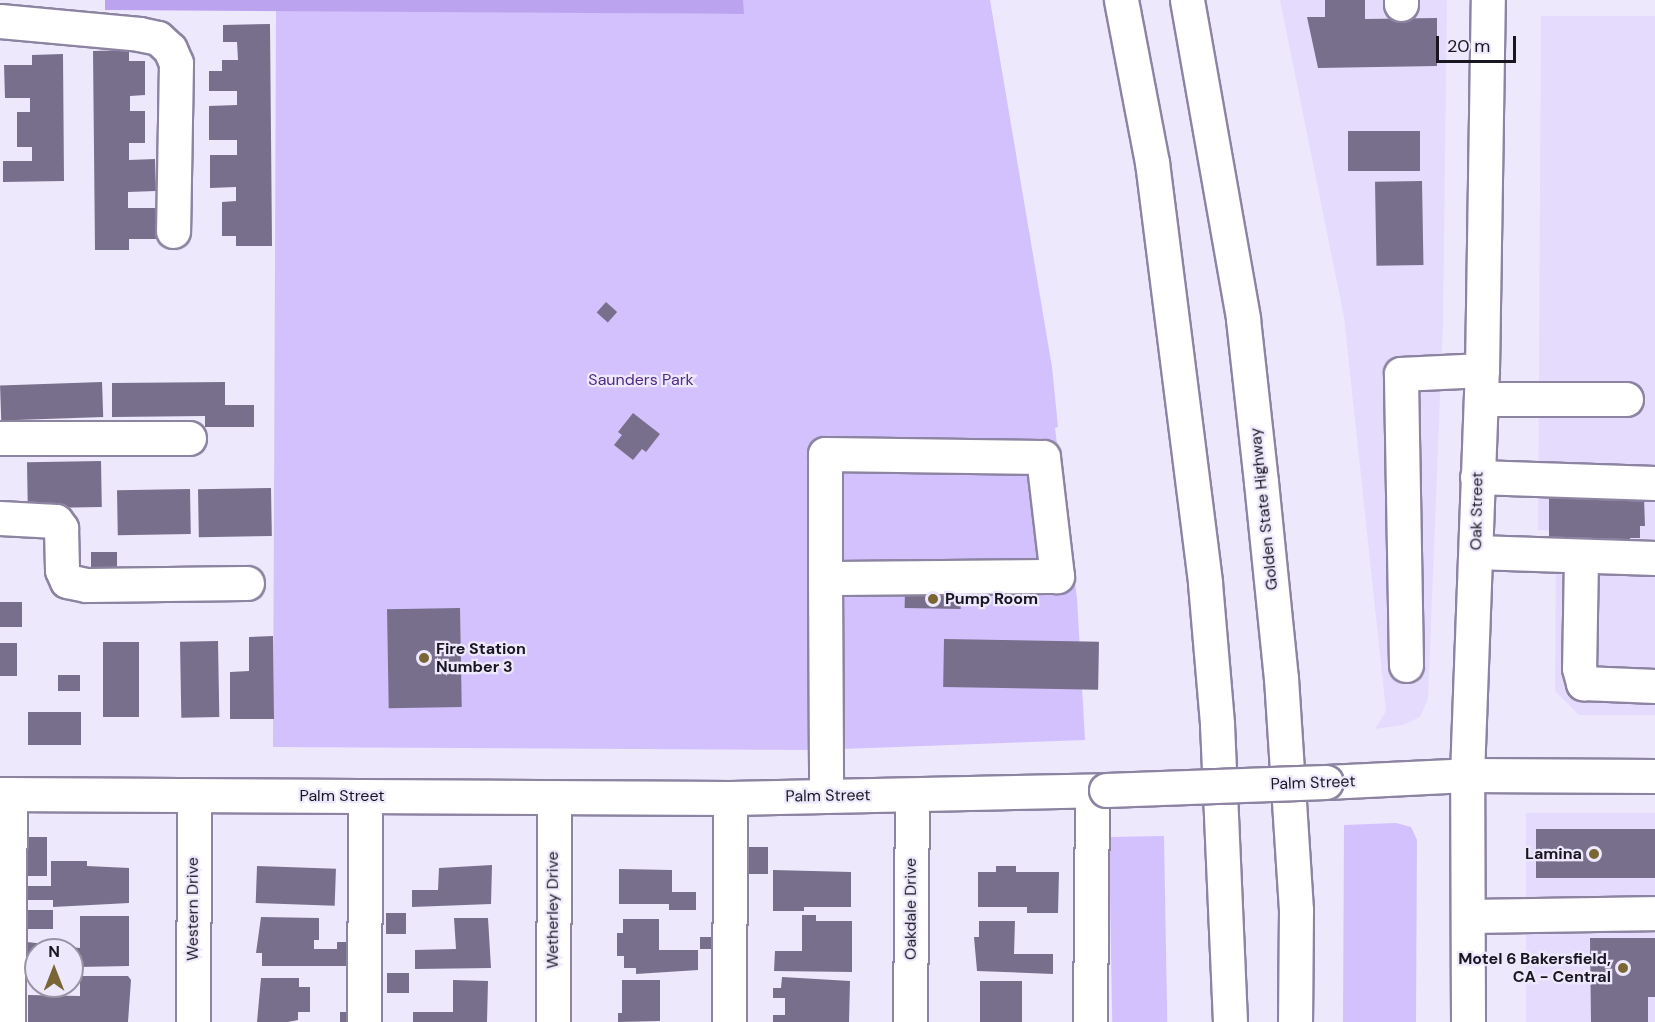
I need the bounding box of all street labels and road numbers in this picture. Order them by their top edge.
street label: Golden State Highway [1246,427,1282,591]
street label: Oak Street [1467,471,1487,551]
street label: Palm Street [1270,772,1356,794]
street label: Palm Street [299,786,385,806]
street label: Palm Street [785,786,871,806]
street label: Wetherley Drive [543,851,563,969]
street label: Western Drive [183,857,203,961]
street label: Oakdale Drive [901,858,921,960]

